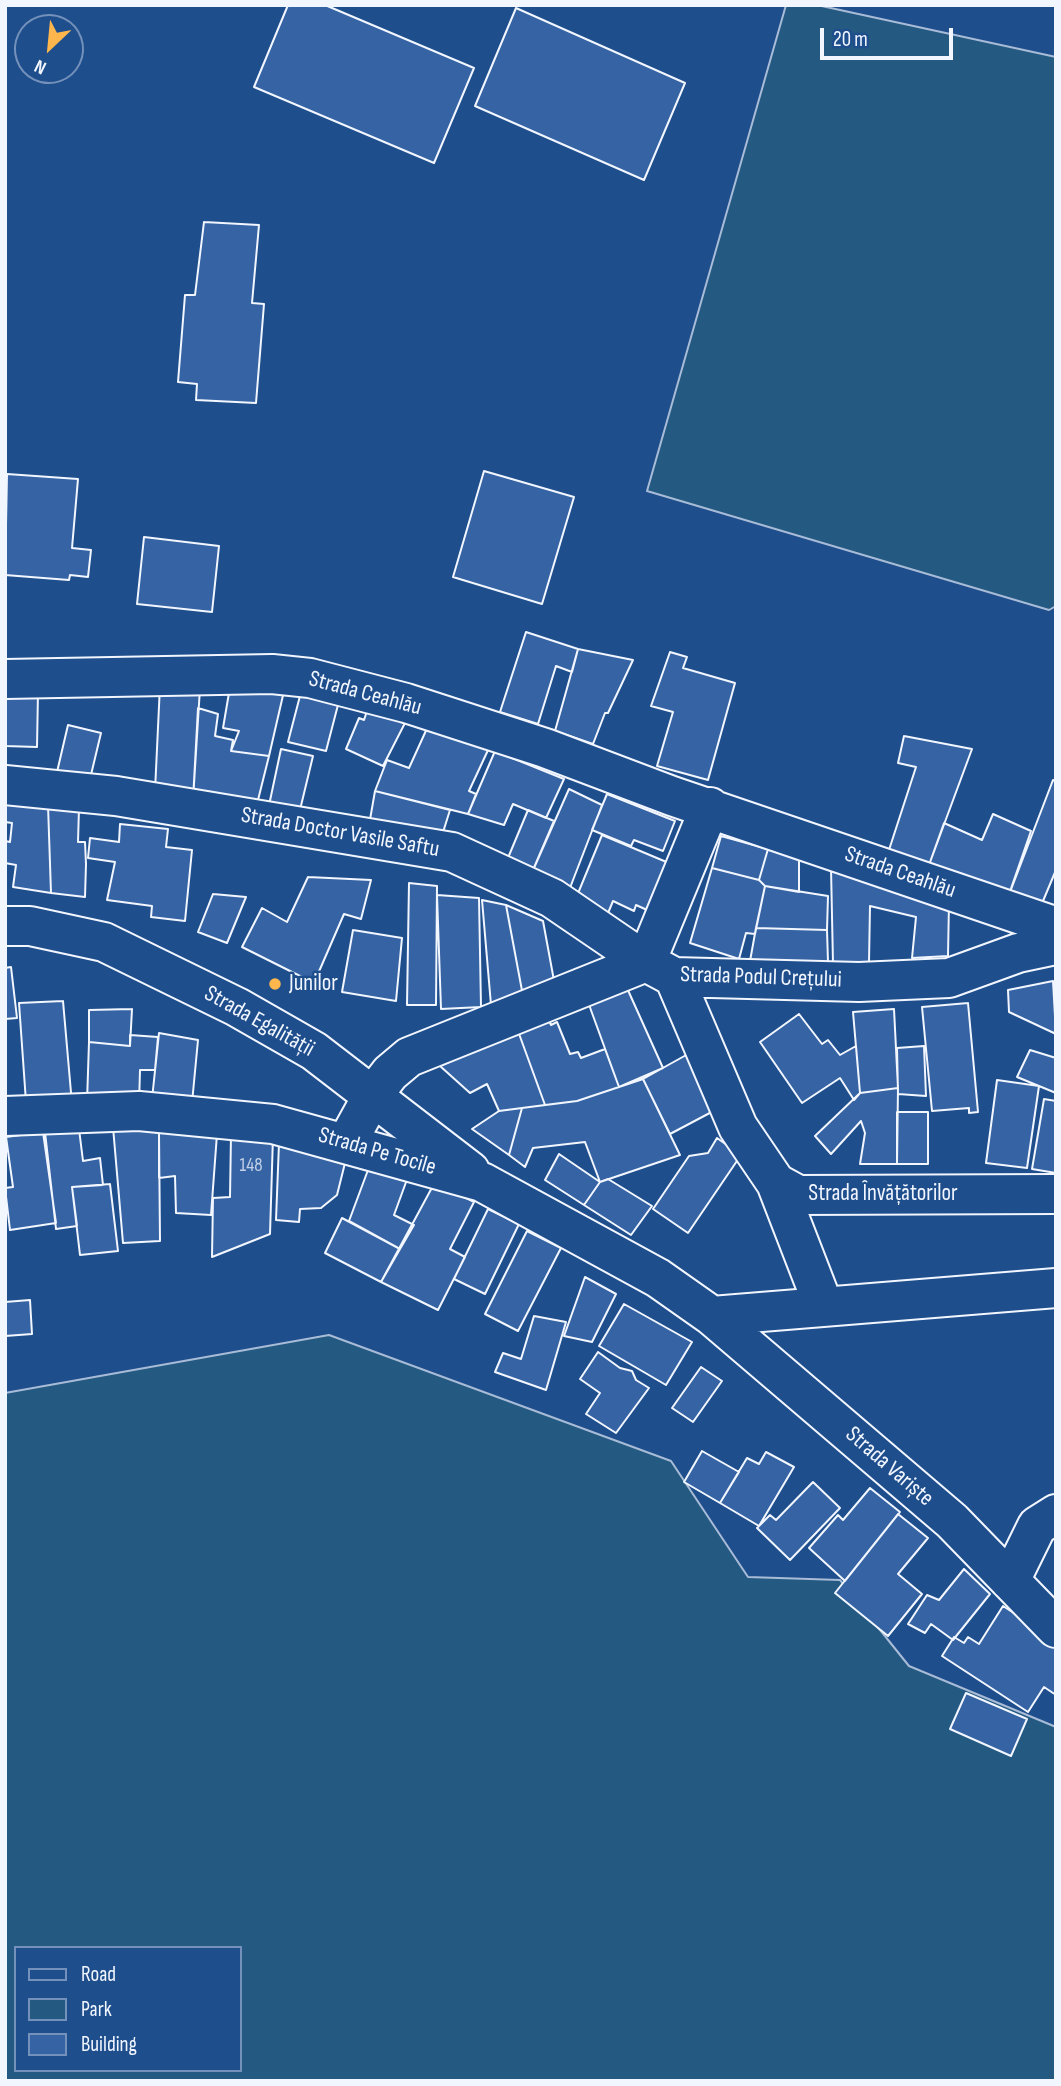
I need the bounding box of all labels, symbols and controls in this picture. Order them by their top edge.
north arrow [14,14,84,84]
scale bar [823,14,956,58]
text: 20 m [833,27,868,52]
text: N [31,54,50,79]
street label: Strada Ceahlău [306,666,424,722]
street label: Strada Doctor Vasile Saftu [239,802,441,864]
street label: Strada Ceahlău [841,841,959,905]
street label: Strada Podul Crețului [680,961,842,995]
place label: Junilor [289,970,338,998]
marker: Junilor [267,976,283,992]
street label: Strada Egalității [199,980,319,1064]
street label: Strada Pe Tocile [315,1122,439,1182]
house number: 148 [240,1155,262,1177]
street label: Strada Învățătorilor [808,1180,958,1208]
street label: Strada Variște [839,1421,939,1513]
legend [14,1946,242,2072]
text: Road [81,1962,116,1987]
text: Park [81,1997,112,2022]
text: Building [81,2032,137,2057]

